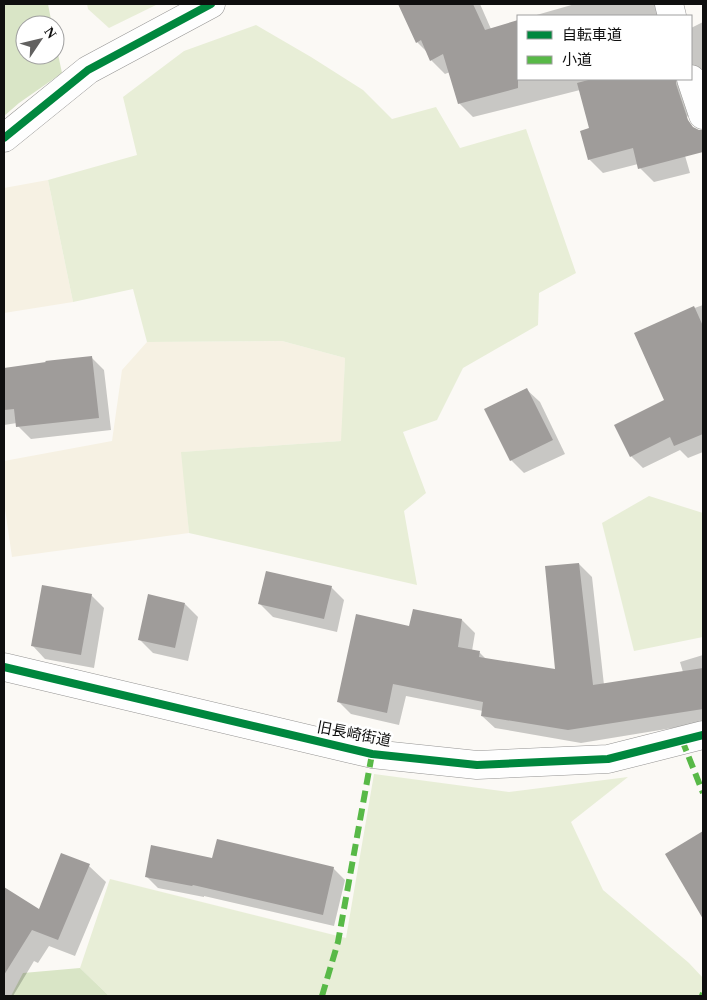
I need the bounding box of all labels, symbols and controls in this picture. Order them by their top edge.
north arrow [15,15,65,65]
legend [517,15,692,80]
text: N [41,24,59,41]
text: 自転車道 [562,27,622,43]
text: 小道 [562,52,592,68]
street label: 旧長崎街道 [316,719,392,749]

